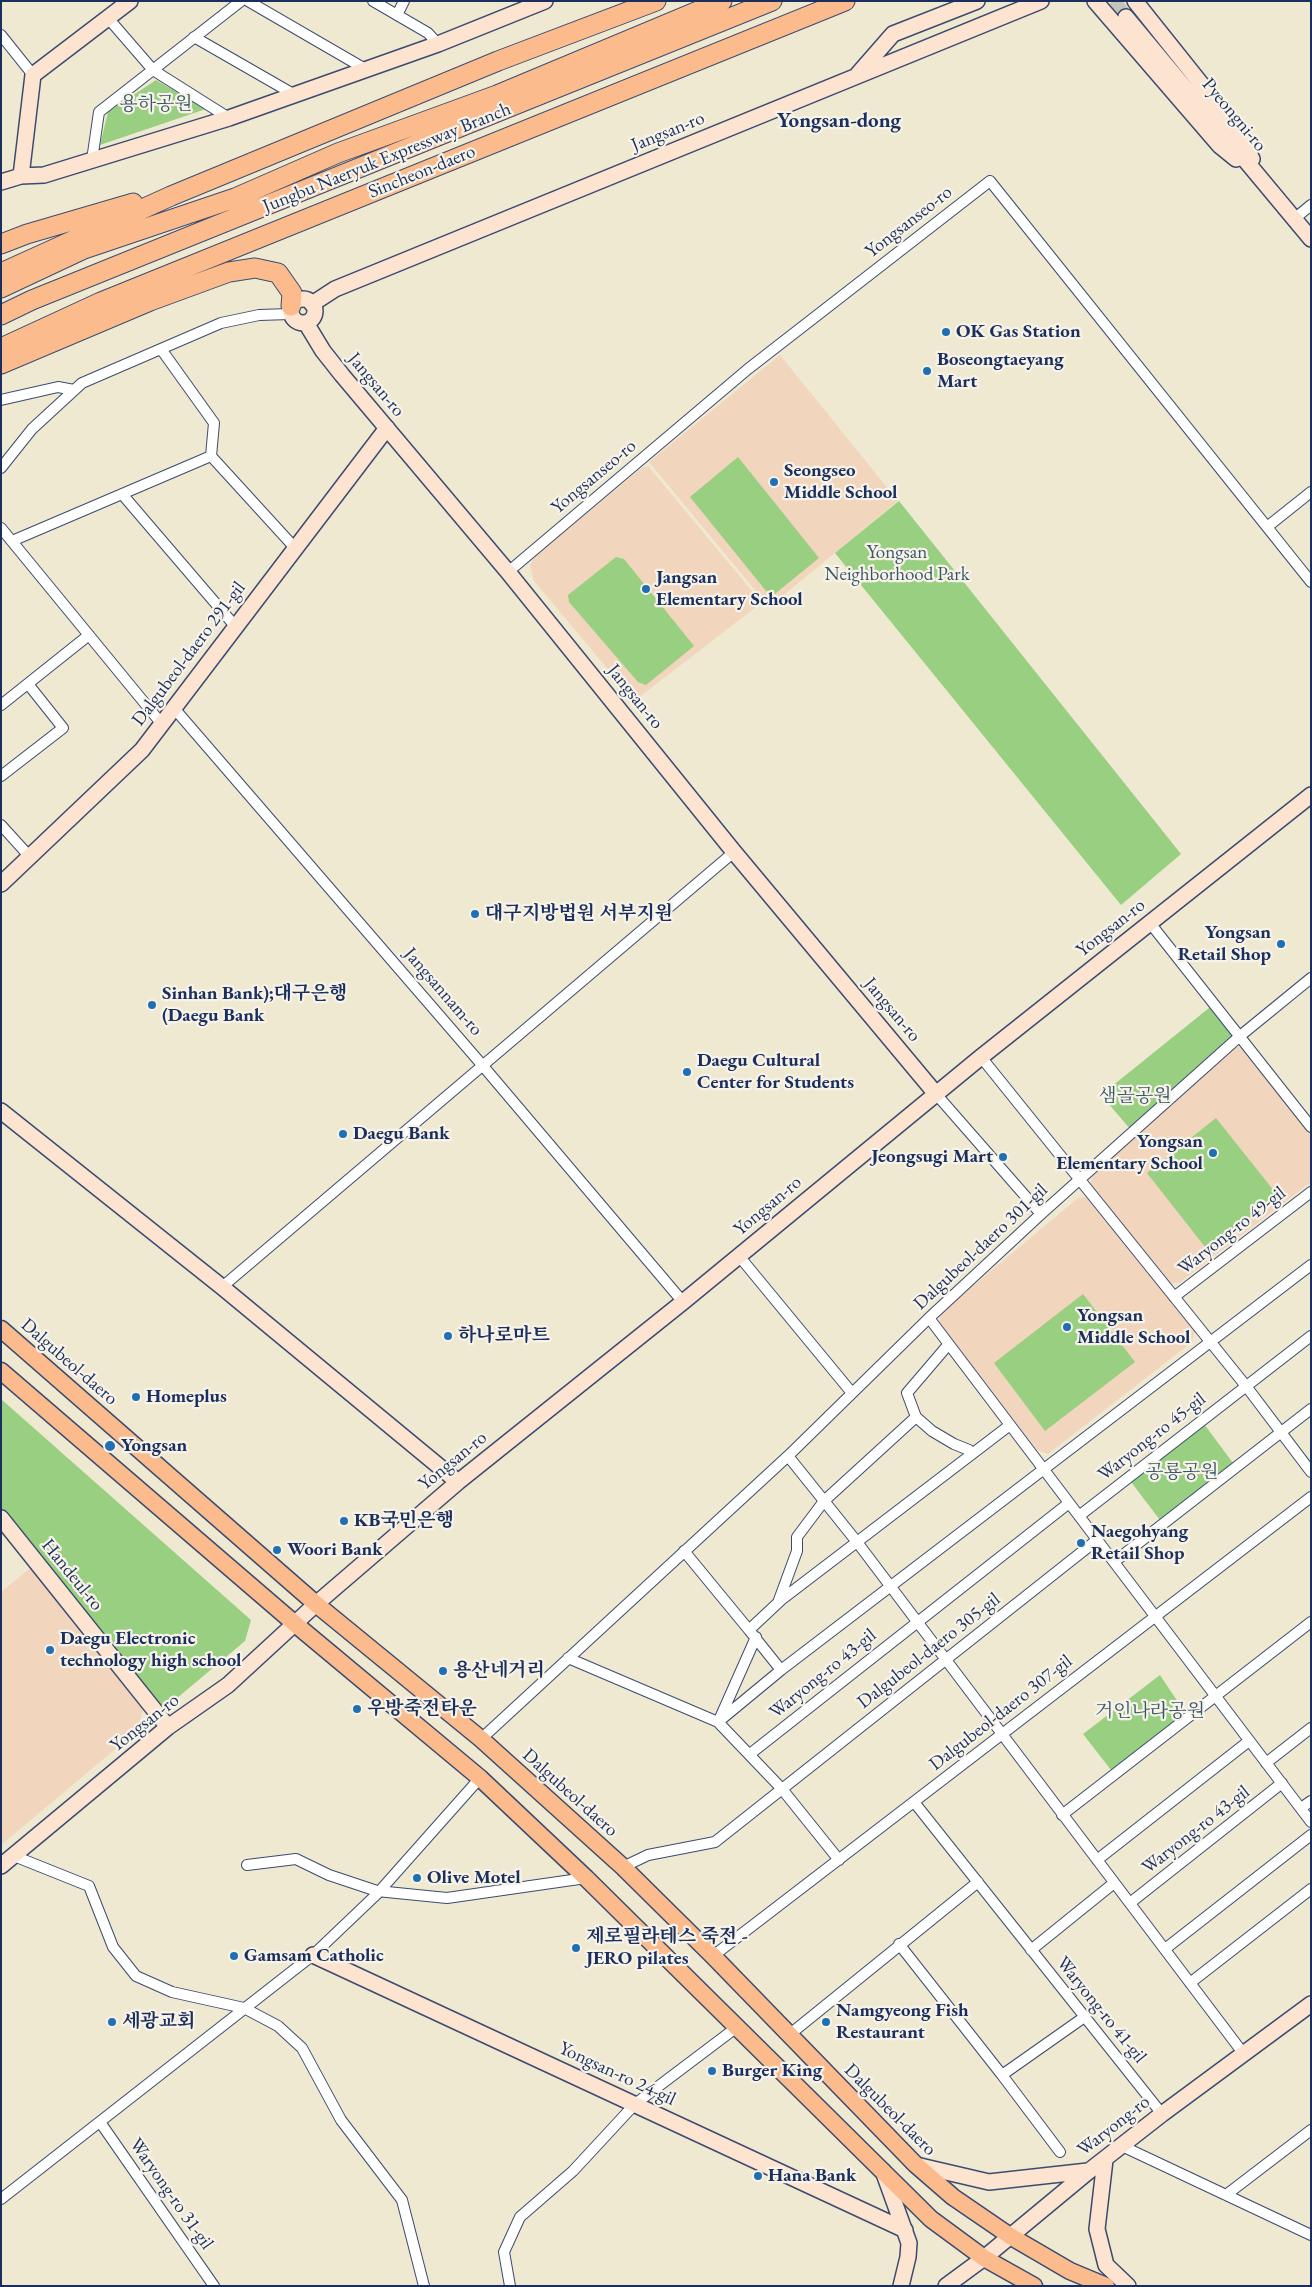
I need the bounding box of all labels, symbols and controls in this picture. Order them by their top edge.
street label: Pyeongni-ro [1197,74,1271,156]
park label: 용하공원 [119,94,193,116]
street label: Jungbu Naeryuk Expressway Branch [260,98,514,218]
street label: Jangsan-ro [628,107,708,157]
district label: Yongsan-dong [777,108,901,134]
street label: Sincheon-daero [365,140,479,204]
street label: Yongsanseo-ro [861,181,957,263]
place label: OK Gas Station [956,321,1081,343]
marker: OK Gas Station [940,326,952,338]
street label: Jangsan-ro [343,348,409,422]
place label: Boseongtaeyang Mart [937,349,1064,393]
marker: Boseongtaeyang Mart [921,365,933,377]
street label: Yongsanseo-ro [547,435,641,519]
place label: Seongseo Middle School [784,460,897,504]
marker: Seongseo Middle School [768,476,780,488]
park label: Yongsan Neighborhood Park [824,542,970,586]
place label: Jangsan Elementary School [656,567,803,611]
street label: Dalgubeol-daero 291-gil [127,577,251,731]
marker: Jangsan Elementary School [640,583,652,595]
street label: Jangsan-ro [602,660,668,734]
street label: Yongsan-ro [1072,894,1150,962]
place label: 대구지방법원 서부지원 [485,903,673,925]
marker: 대구지방법원 서부지원 [469,908,481,920]
place label: Yongsan Retail Shop [1178,922,1271,966]
marker: Yongsan Retail Shop [1275,938,1287,950]
street label: Jangsannam-ro [398,943,488,1041]
street label: Jangsan-ro [859,973,925,1047]
place label: Sinhan Bank);대구은행 (Daegu Bank [162,983,347,1027]
marker: Sinhan Bank);대구은행 (Daegu Bank [146,999,158,1011]
place label: Daegu Cultural Center for Students [697,1050,854,1094]
marker: Daegu Cultural Center for Students [681,1066,693,1078]
park label: 샘골공원 [1098,1086,1172,1108]
place label: Daegu Bank [353,1123,450,1145]
marker: Daegu Bank [337,1128,349,1140]
place label: Yongsan Elementary School [1056,1131,1203,1175]
place label: Jeongsugi Mart [871,1146,993,1168]
marker: Yongsan Elementary School [1207,1147,1219,1159]
marker: Jeongsugi Mart [997,1151,1009,1163]
street label: Yongsan-ro [729,1171,807,1241]
street label: Dalgubeol-daero 301-gil [909,1179,1053,1315]
street label: Waryong-ro 49-gil [1173,1182,1291,1280]
place label: Yongsan Middle School [1077,1305,1190,1349]
street label: Dalgubeol-daero [16,1314,122,1410]
marker: Yongsan Middle School [1061,1321,1073,1333]
place label: 하나로마트 [458,1325,550,1347]
marker: 하나로마트 [442,1330,454,1342]
place label: Homeplus [146,1386,227,1408]
street label: Waryong-ro 45-gil [1093,1388,1211,1486]
marker: Homeplus [130,1391,142,1403]
street label: Yongsan-ro [414,1426,492,1496]
place label: Yongsan [121,1435,187,1457]
marker: Yongsan [103,1439,117,1453]
park label: 공룡공원 [1145,1462,1219,1484]
place label: KB국민은행 [354,1510,454,1532]
marker: KB국민은행 [338,1515,350,1527]
place label: Naegohyang Retail Shop [1091,1521,1188,1565]
street label: Handeul-ro [36,1535,108,1615]
marker: Naegohyang Retail Shop [1075,1537,1087,1549]
place label: Woori Bank [287,1539,383,1561]
marker: Woori Bank [271,1544,283,1556]
street label: Dalgubeol-daero 305-gil [853,1588,1005,1714]
street label: Waryong-ro 43-gil [765,1624,881,1724]
place label: Daegu Electronic technology high school [60,1628,241,1672]
marker: Daegu Electronic technology high school [44,1644,56,1656]
street label: Dalgubeol-daero 307-gil [925,1650,1077,1776]
place label: 용산네거리 [453,1660,545,1682]
marker: 용산네거리 [437,1665,449,1677]
street label: Yongsan-ro [106,1689,184,1757]
place label: 우방죽전타운 [367,1698,477,1720]
park label: 거인나라공원 [1095,1701,1205,1723]
marker: 우방죽전타운 [351,1703,363,1715]
street label: Dalgubeol-daero [517,1744,623,1842]
street label: Waryong-ro 43-gil [1137,1781,1255,1879]
place label: Olive Motel [427,1867,521,1889]
marker: Olive Motel [411,1872,423,1884]
place label: 제로필라테스 죽전 - JERO pilates [586,1926,748,1970]
marker: 제로필라테스 죽전 - JERO pilates [570,1942,582,1954]
place label: Gamsam Catholic [244,1945,384,1967]
marker: Gamsam Catholic [228,1950,240,1962]
street label: Waryong-ro 41-gil [1051,1952,1151,2068]
place label: Namgyeong Fish Restaurant [836,2000,969,2044]
place label: 세광교회 [122,2011,195,2033]
marker: 세광교회 [106,2016,118,2028]
marker: Namgyeong Fish Restaurant [820,2016,832,2028]
street label: Yongsan-ro 24-gil [555,2037,679,2111]
street label: Dalgubeol-daero [839,2059,941,2161]
place label: Burger King [722,2060,822,2082]
marker: Burger King [706,2065,718,2077]
street label: Waryong-ro [1073,2091,1155,2161]
street label: Waryong-ro 31-gil [124,2134,218,2254]
place label: Hana Bank [768,2165,856,2187]
marker: Hana Bank [752,2170,764,2182]

